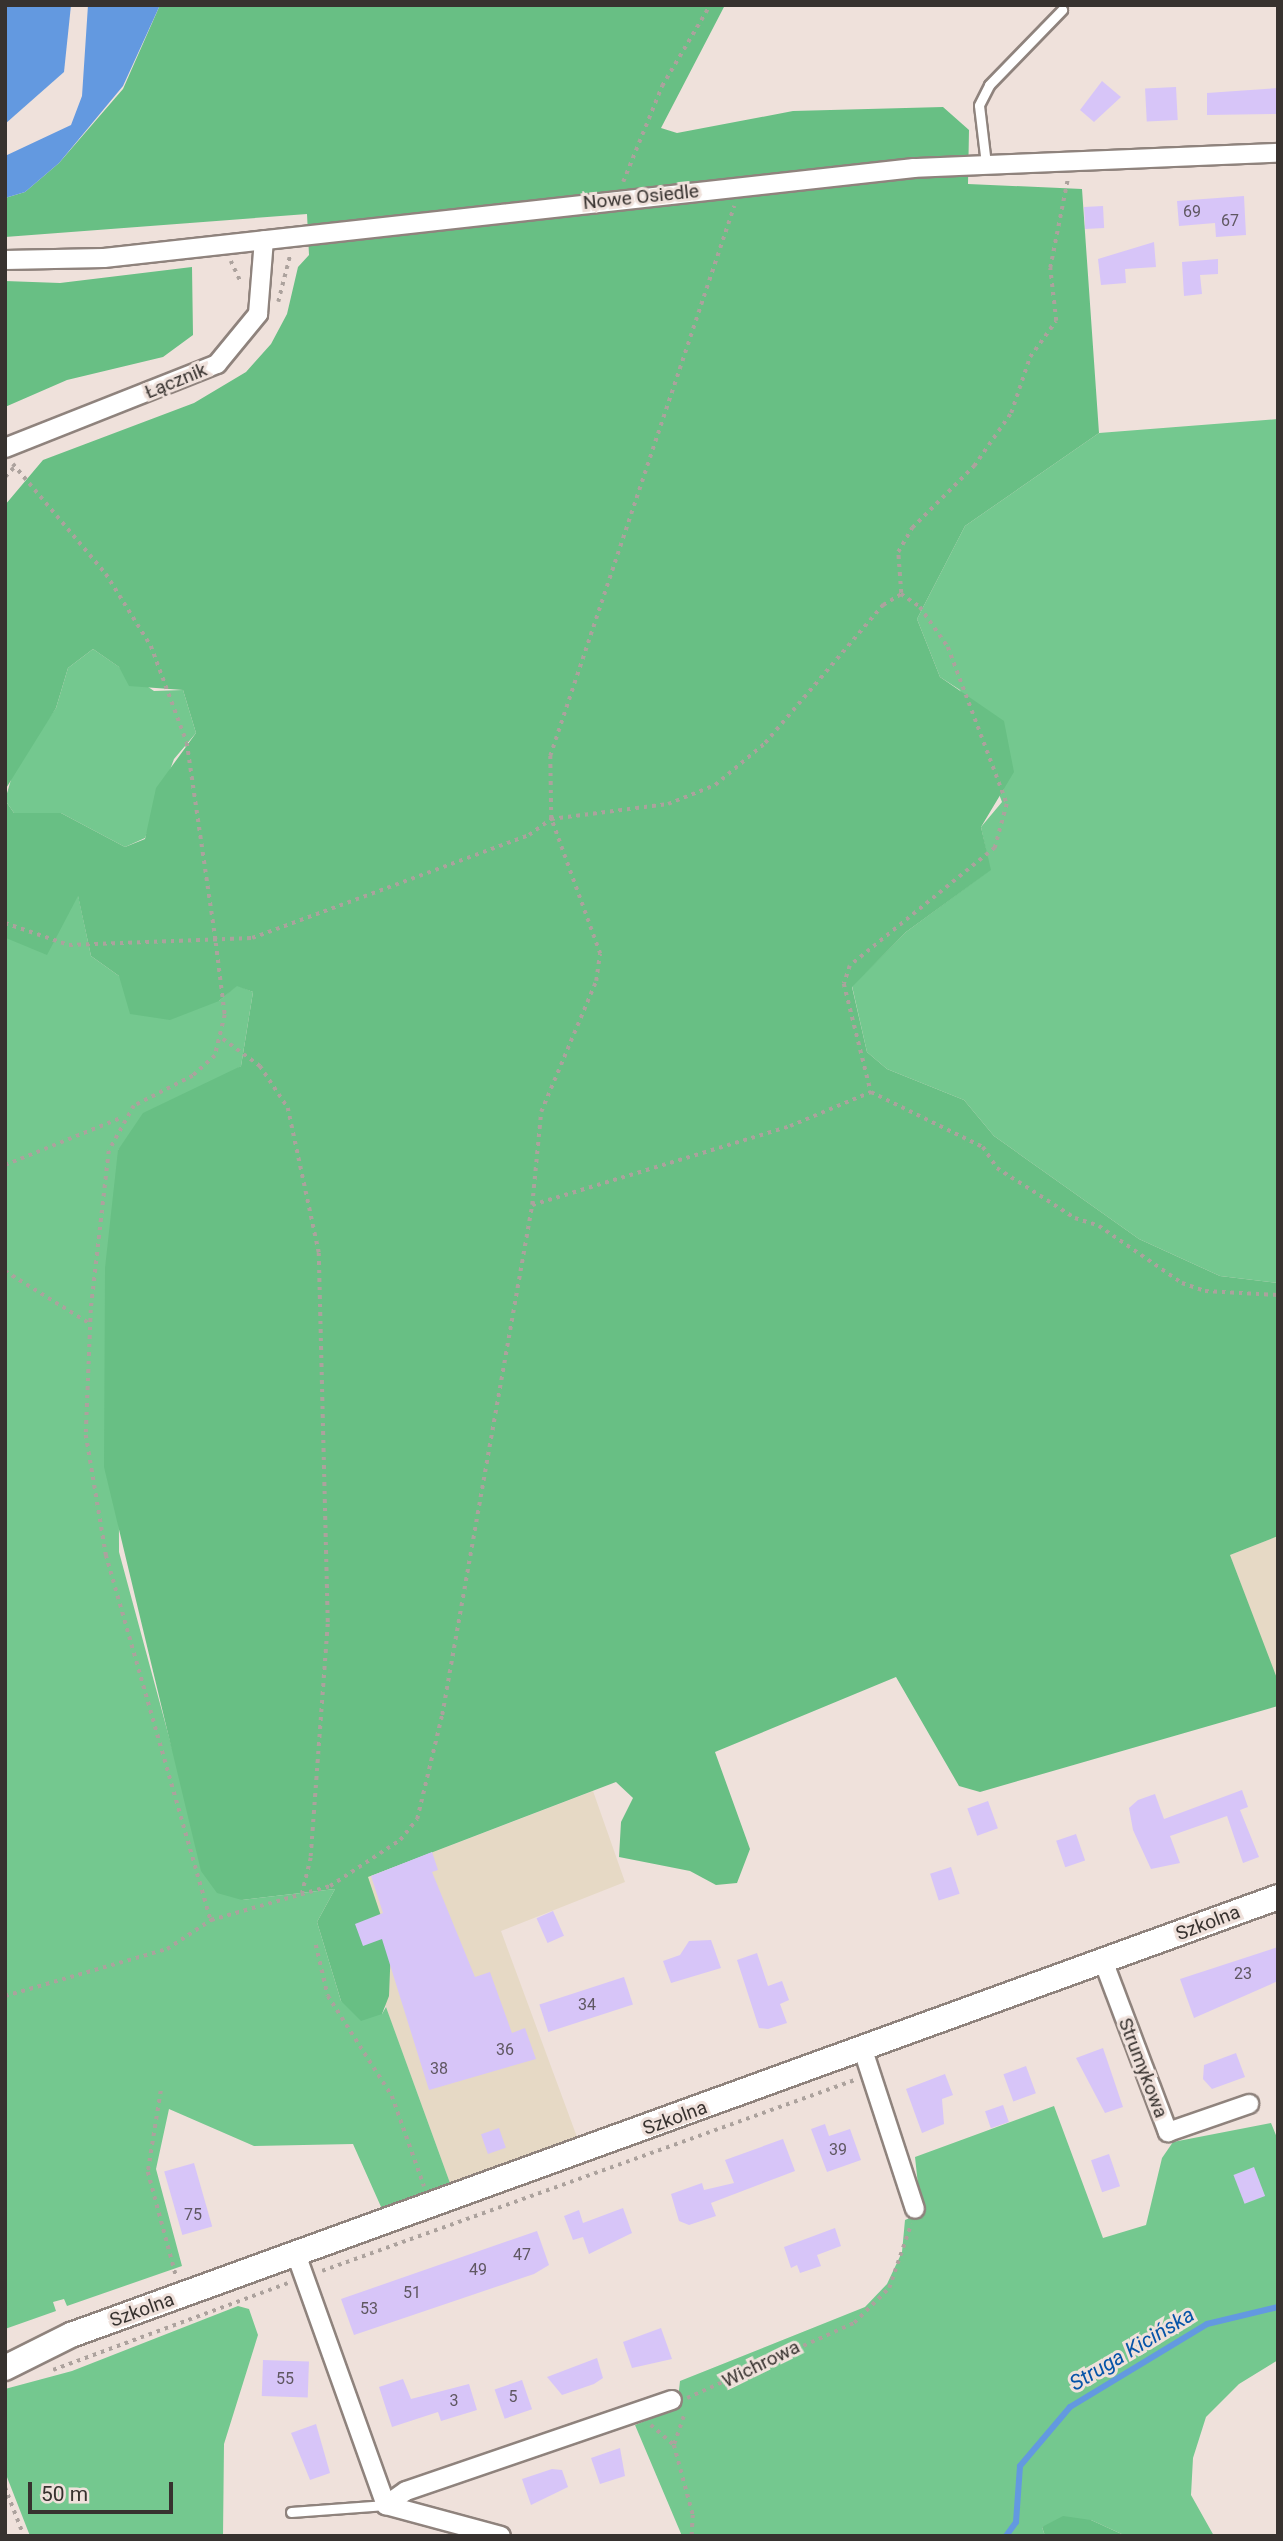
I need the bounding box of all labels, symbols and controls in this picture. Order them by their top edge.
street label: Nowe Osiedle [582,180,700,214]
house number: 69 [1183,202,1201,222]
house number: 67 [1221,211,1239,231]
street label: Łącznik [142,358,210,404]
street label: Szkolna [1173,1900,1243,1946]
house number: 23 [1234,1964,1252,1984]
house number: 34 [578,1995,596,2015]
street label: Strumykowa [1114,2015,1172,2121]
house number: 36 [496,2040,514,2060]
house number: 38 [430,2059,448,2079]
street label: Szkolna [640,2096,710,2140]
house number: 39 [829,2140,847,2160]
house number: 75 [184,2205,202,2225]
house number: 47 [513,2245,531,2265]
house number: 49 [469,2260,487,2280]
house number: 51 [403,2283,421,2303]
street label: Szkolna [107,2288,177,2332]
house number: 53 [360,2299,378,2319]
water label: Struga Kicińska [1065,2302,1199,2396]
street label: Wichrowa [718,2335,804,2393]
house number: 55 [276,2369,294,2389]
house number: 5 [509,2387,517,2407]
house number: 3 [450,2391,458,2411]
scale bar [32,2468,177,2512]
text: 50 m [41,2482,88,2506]

